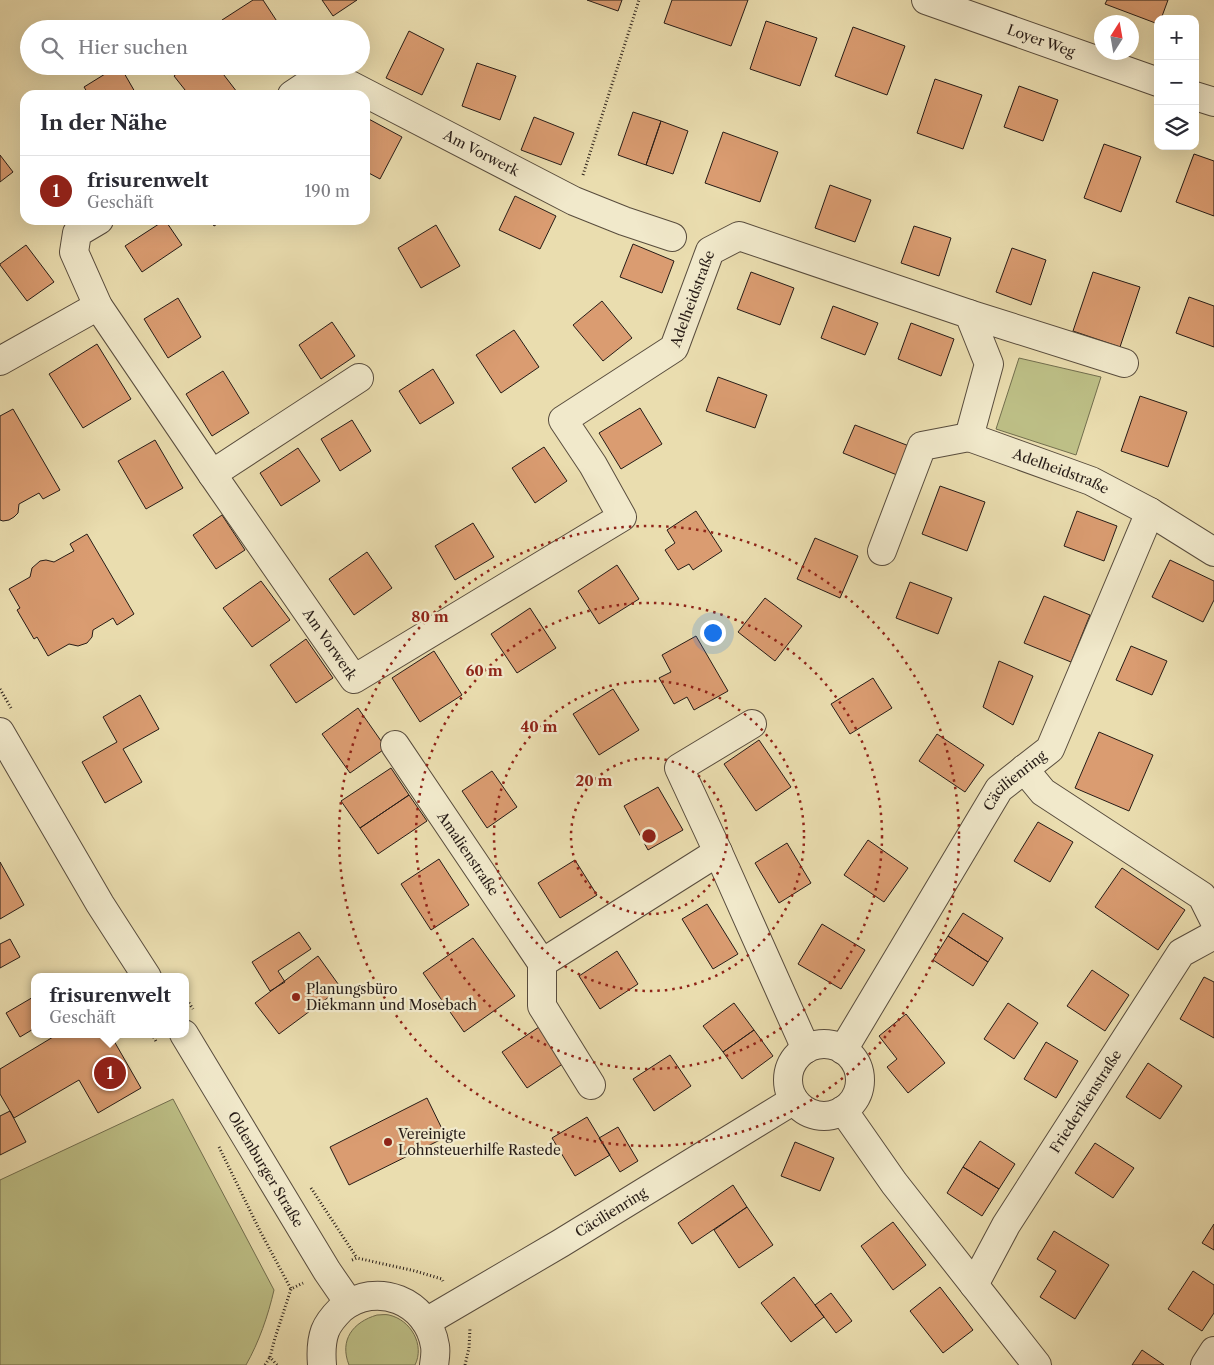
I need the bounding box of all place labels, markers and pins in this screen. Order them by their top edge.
centre of rings [640,827,658,845]
place label: Planungsbüro Diekmann und Mosebach [306,980,477,1014]
marker: Planungsbüro Diekmann und Mosebach [290,991,302,1003]
pin: 1 [94,1054,126,1092]
place label: Vereinigte Lohnsteuerhilfe Rastede [397,1125,561,1159]
marker: Vereinigte Lohnsteuerhilfe Rastede [382,1136,394,1148]

